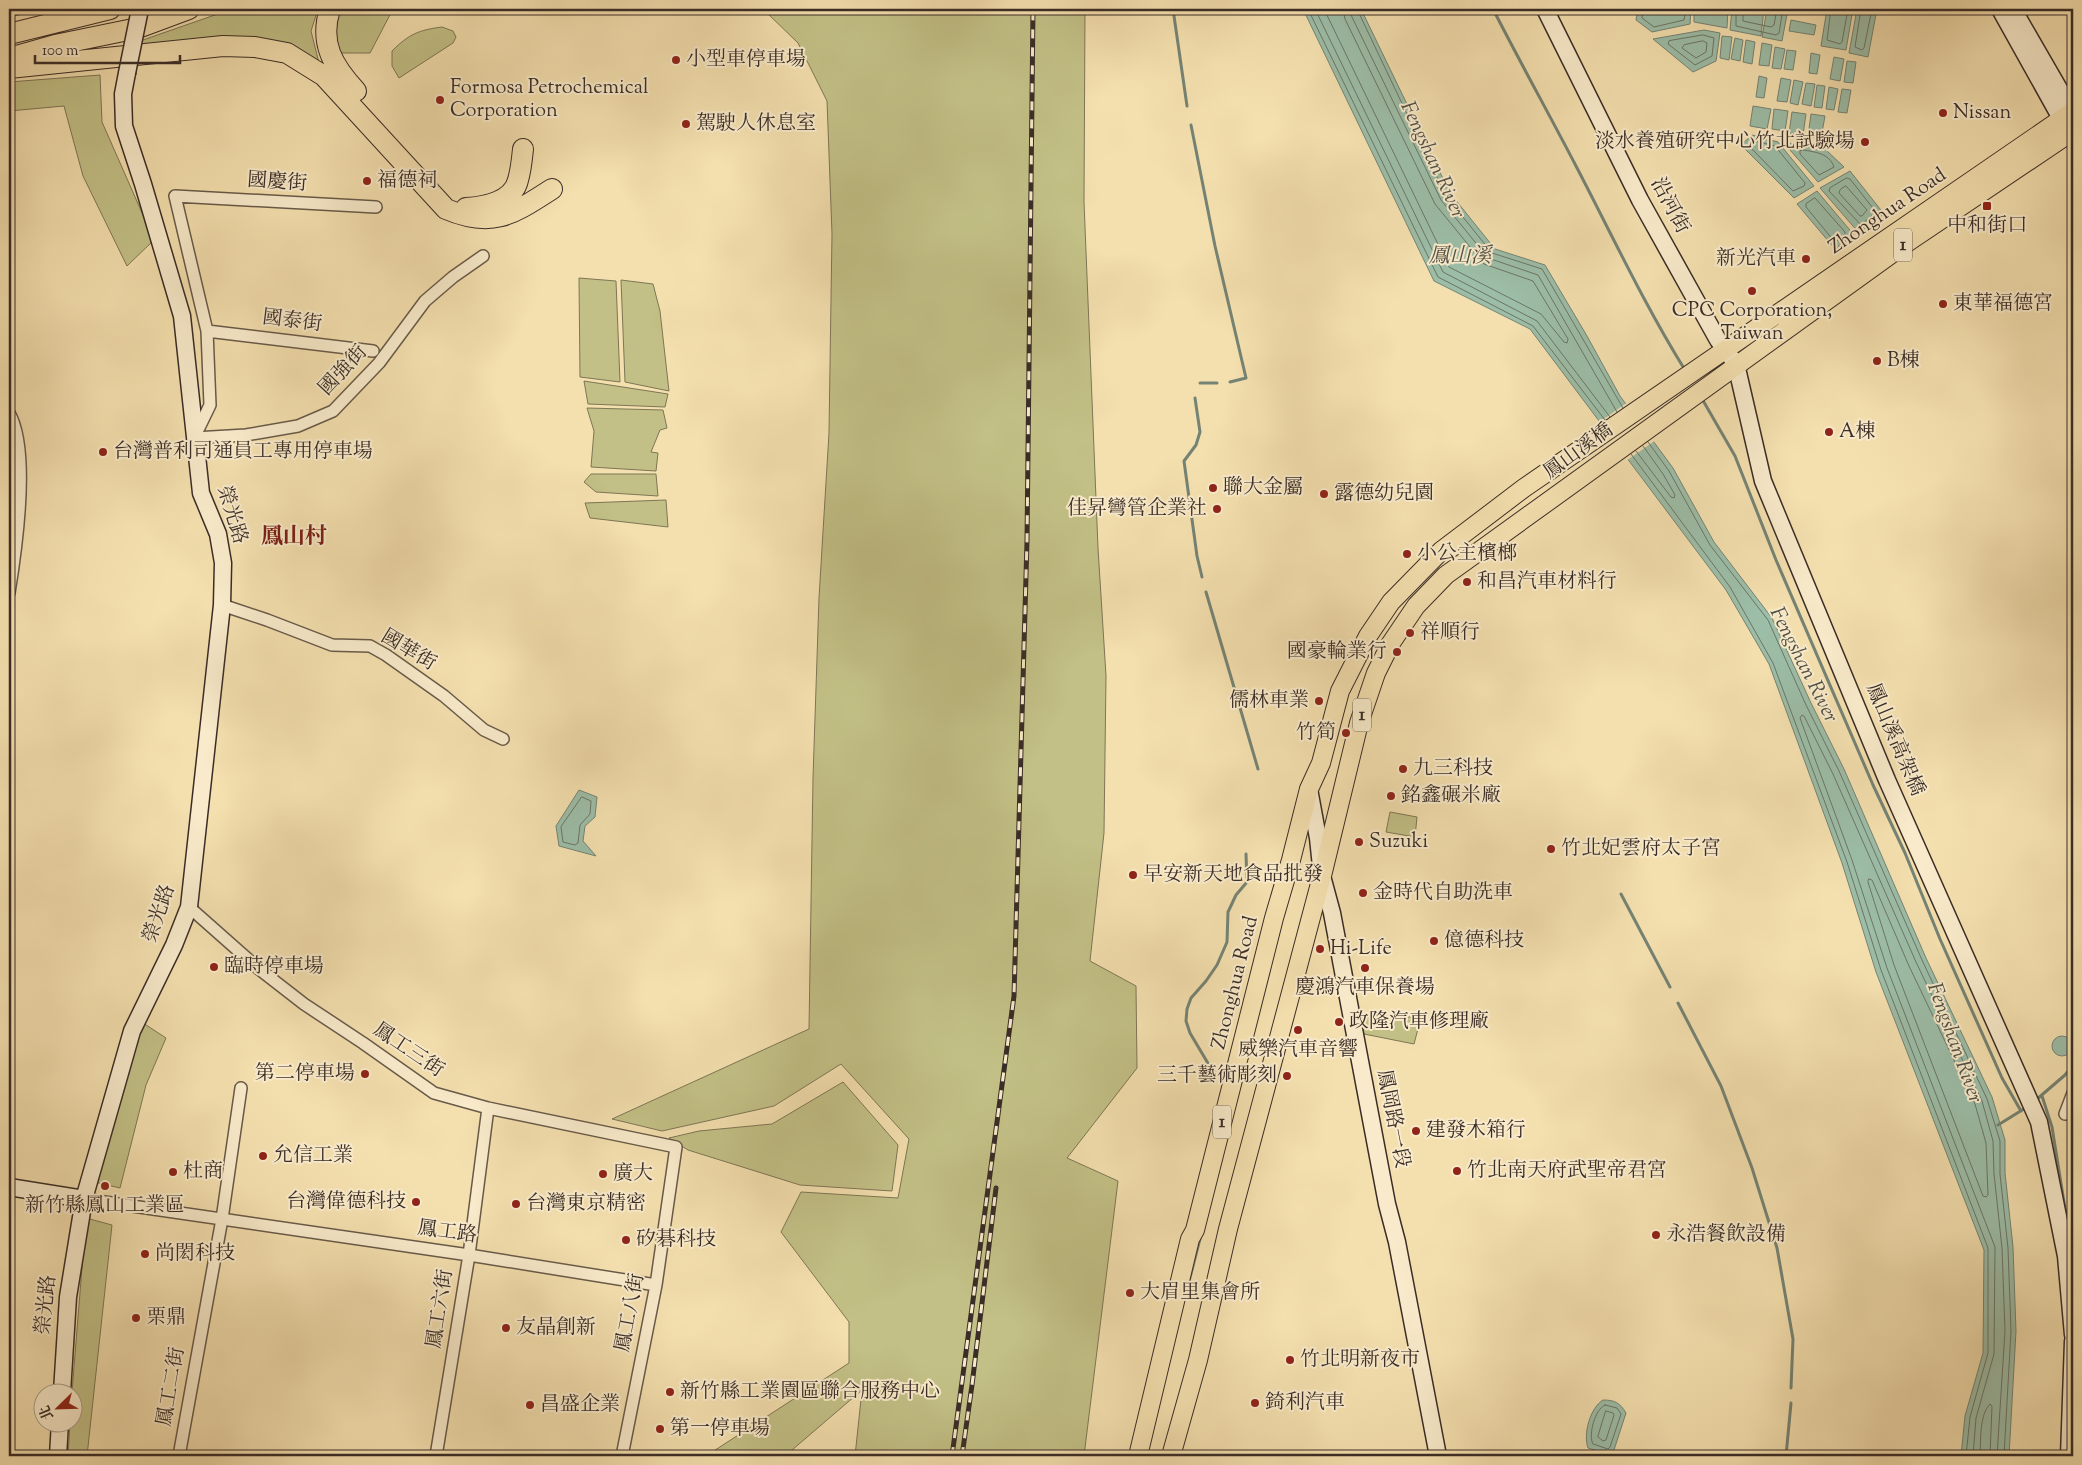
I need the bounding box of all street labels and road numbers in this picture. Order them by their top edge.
street label: Zhonghua Road [1823,162,1953,262]
street label: 國慶街 [246,166,308,200]
street label: 沿河街 [1642,173,1696,239]
road number: 1 [1894,228,1912,262]
street label: 國泰街 [260,304,324,340]
street label: 國強街 [313,339,375,403]
street label: 鳳山溪橋 [1538,417,1620,487]
street label: 榮光路 [208,482,254,548]
street label: 國華街 [375,623,441,679]
street label: 鳳山溪高架橋 [1857,679,1931,801]
road number: 1 [1353,698,1371,732]
street label: 榮光路 [137,881,183,947]
street label: Zhonghua Road [1205,913,1267,1053]
street label: 鳳工三街 [367,1017,449,1085]
street label: 鳳岡路一段 [1368,1067,1416,1171]
road number: 1 [1213,1106,1231,1138]
street label: 鳳工路 [415,1214,479,1252]
street label: 鳳工六街 [420,1267,462,1351]
street label: 鳳工八街 [609,1271,653,1355]
street label: 榮光路 [29,1274,65,1336]
street label: 鳳工二街 [151,1345,193,1429]

